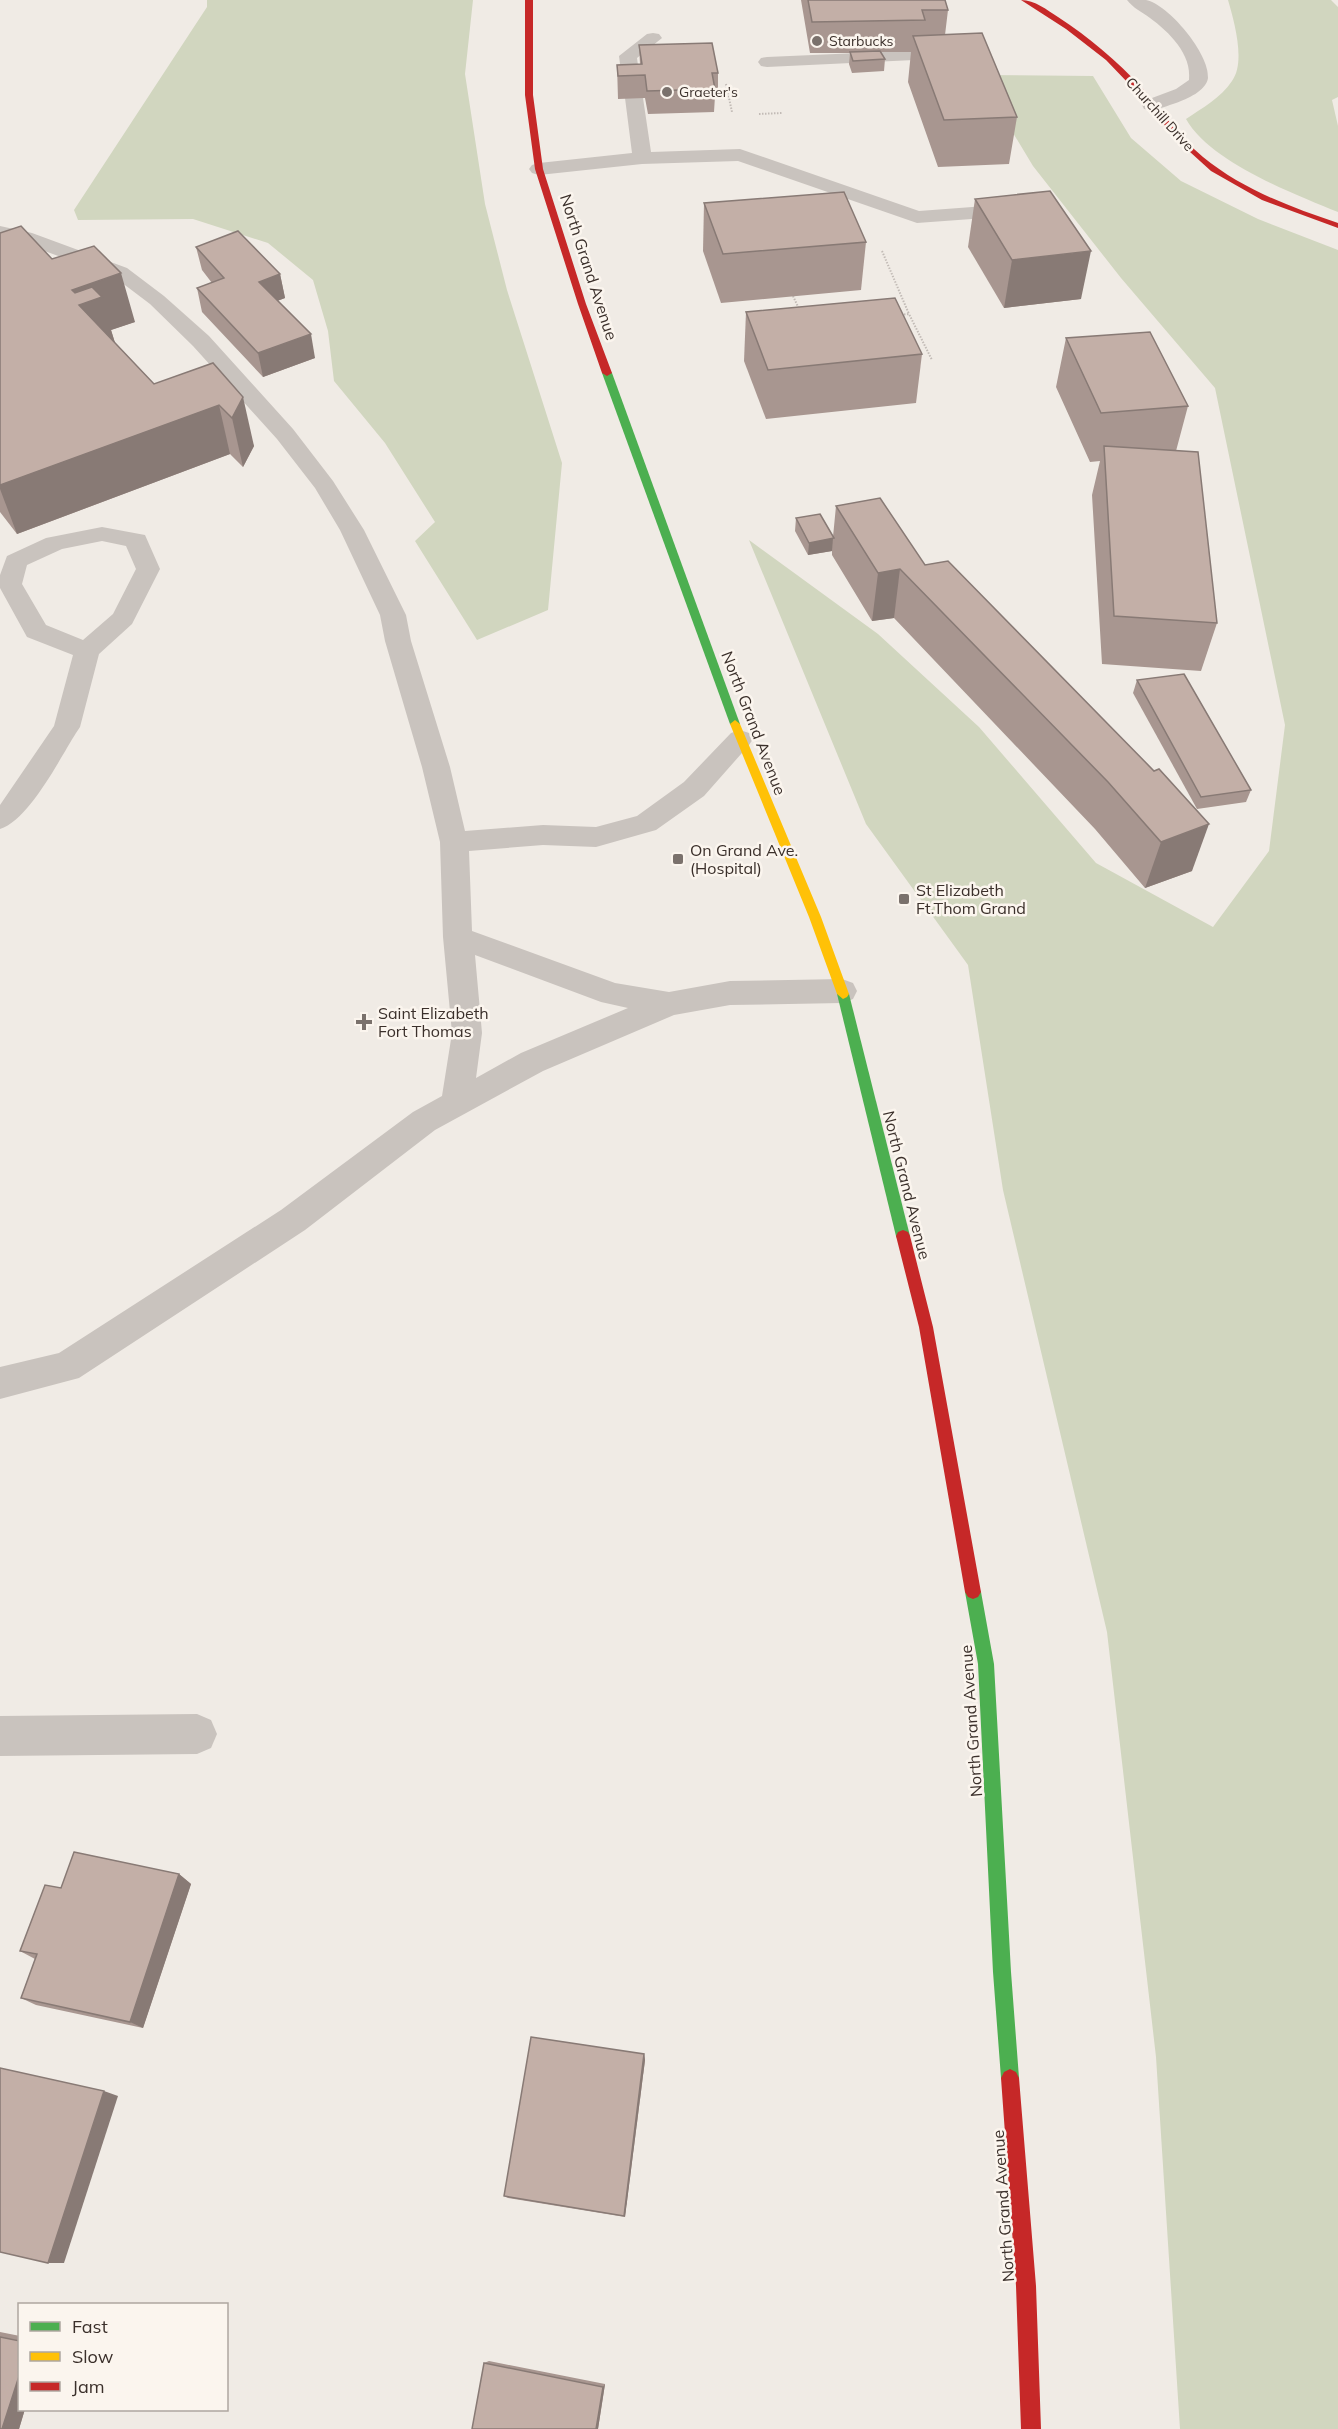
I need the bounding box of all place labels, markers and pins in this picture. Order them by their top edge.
place label: Starbucks [829,32,894,50]
marker: Starbucks [810,34,824,48]
place label: Graeter's [679,83,738,101]
marker: Graeter's [660,85,674,99]
place label: On Grand Ave. (Hospital) [690,840,798,878]
marker: On Grand Ave. (Hospital) [671,852,685,866]
place label: St Elizabeth Ft.Thom Grand [916,880,1026,918]
marker: St Elizabeth Ft.Thom Grand [897,892,911,906]
place label: Saint Elizabeth Fort Thomas [378,1003,489,1041]
marker: Saint Elizabeth Fort Thomas [355,1013,373,1031]

